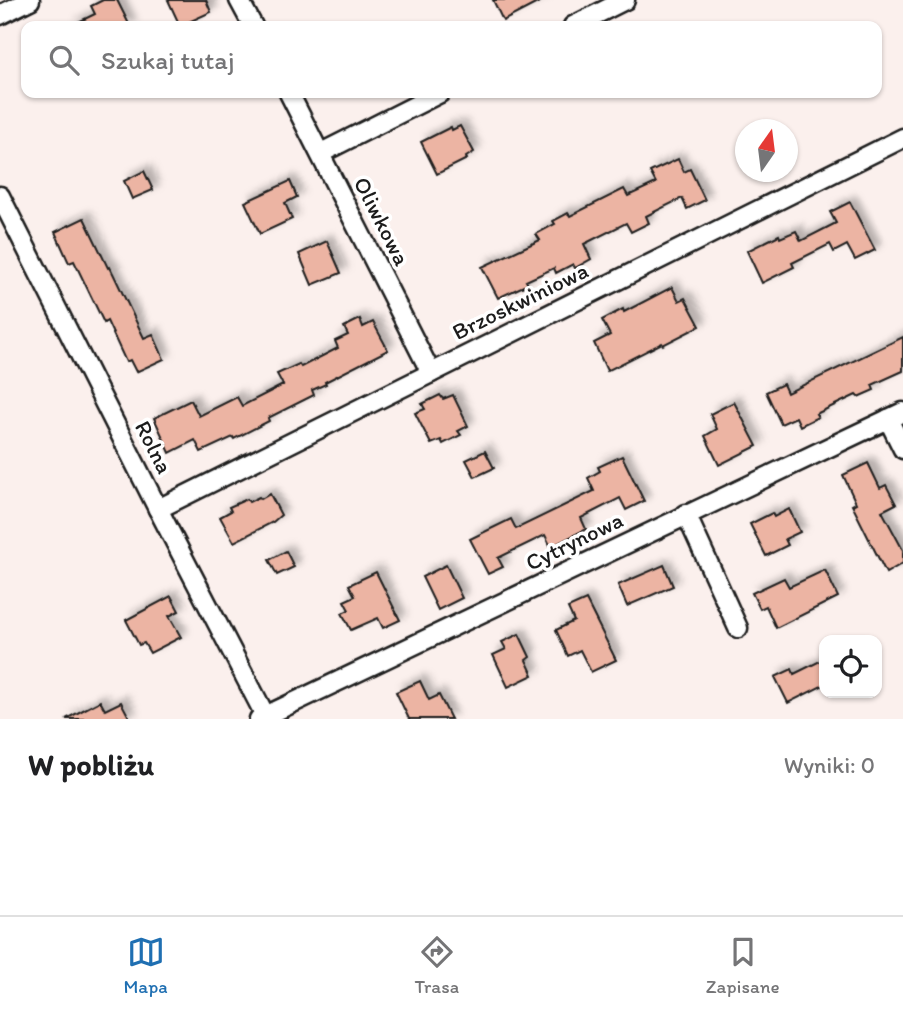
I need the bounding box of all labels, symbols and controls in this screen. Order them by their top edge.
search box [21,21,882,98]
icon: search [45,41,83,79]
text: Szukaj tutaj [101,44,234,76]
north arrow [735,119,798,182]
street label: Oliwkowa [348,172,416,270]
street label: Brzoskwiniowa [447,256,593,346]
street label: Rolna [129,416,179,478]
street label: Cytrynowa [521,505,627,577]
map controls [819,635,882,698]
button: locate [819,635,882,698]
text: W pobliżu [28,746,154,783]
text: Wyniki: 0 [784,751,875,779]
tab: Mapa [123,933,168,998]
tab: Trasa [414,933,459,998]
tab: Zapisane [706,933,780,998]

